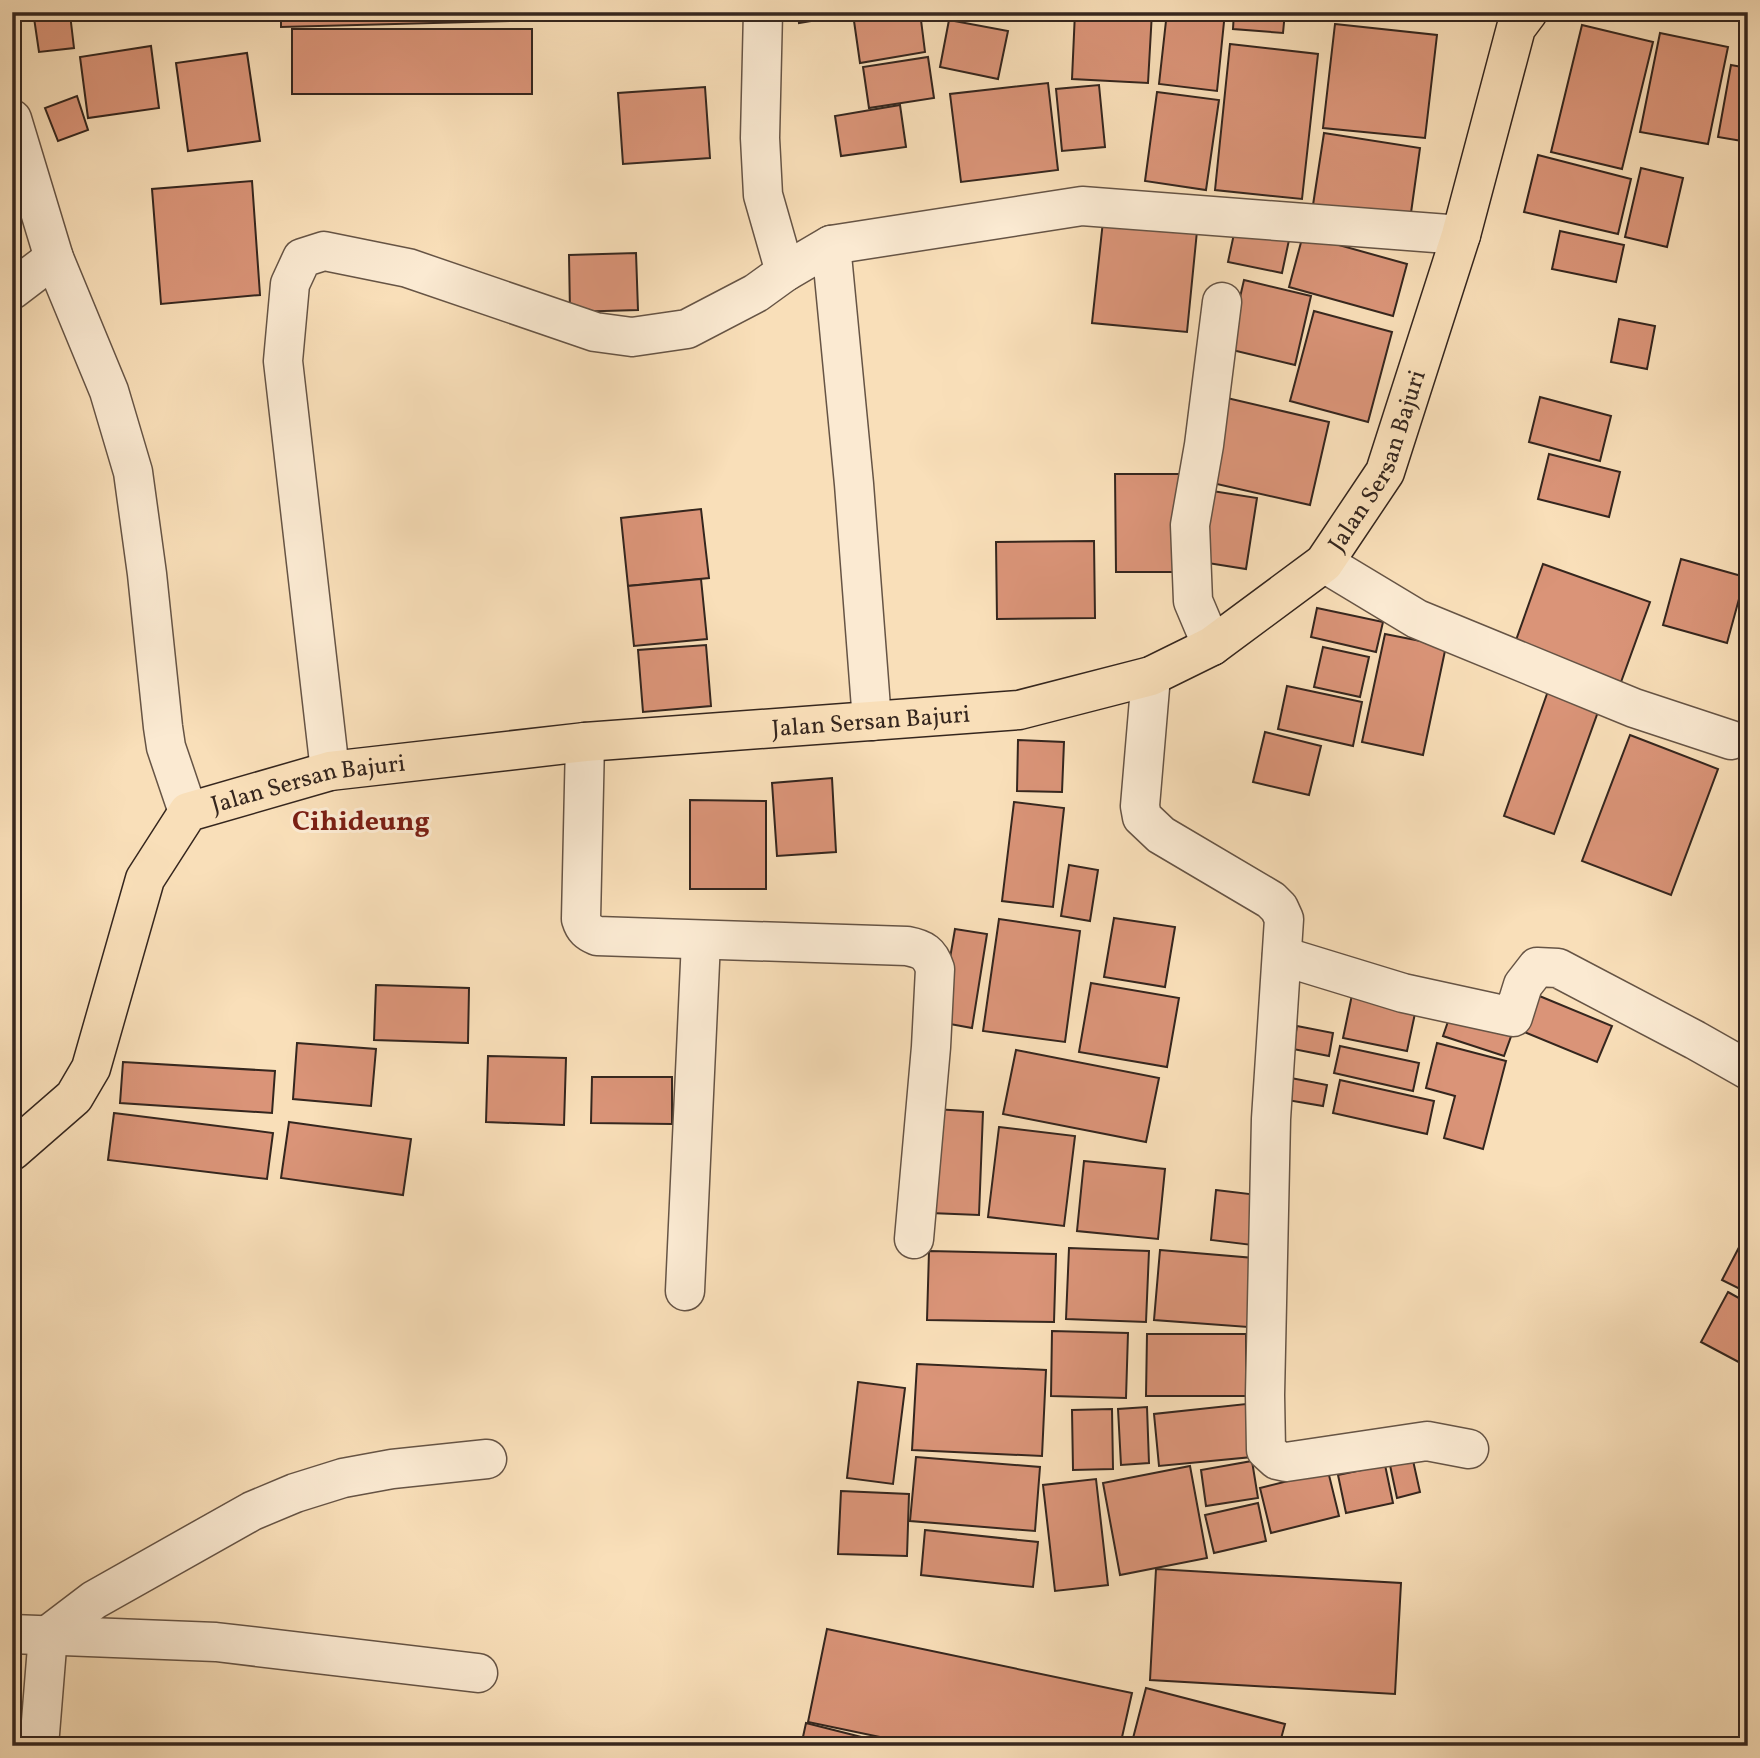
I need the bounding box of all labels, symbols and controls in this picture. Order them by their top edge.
street label: Jalan Sersan Bajuri [1321,366,1436,559]
street label: Jalan Sersan Bajuri [771,699,971,747]
street label: Jalan Sersan Bajuri [207,748,407,823]
district label: Cihideung [292,803,430,842]

